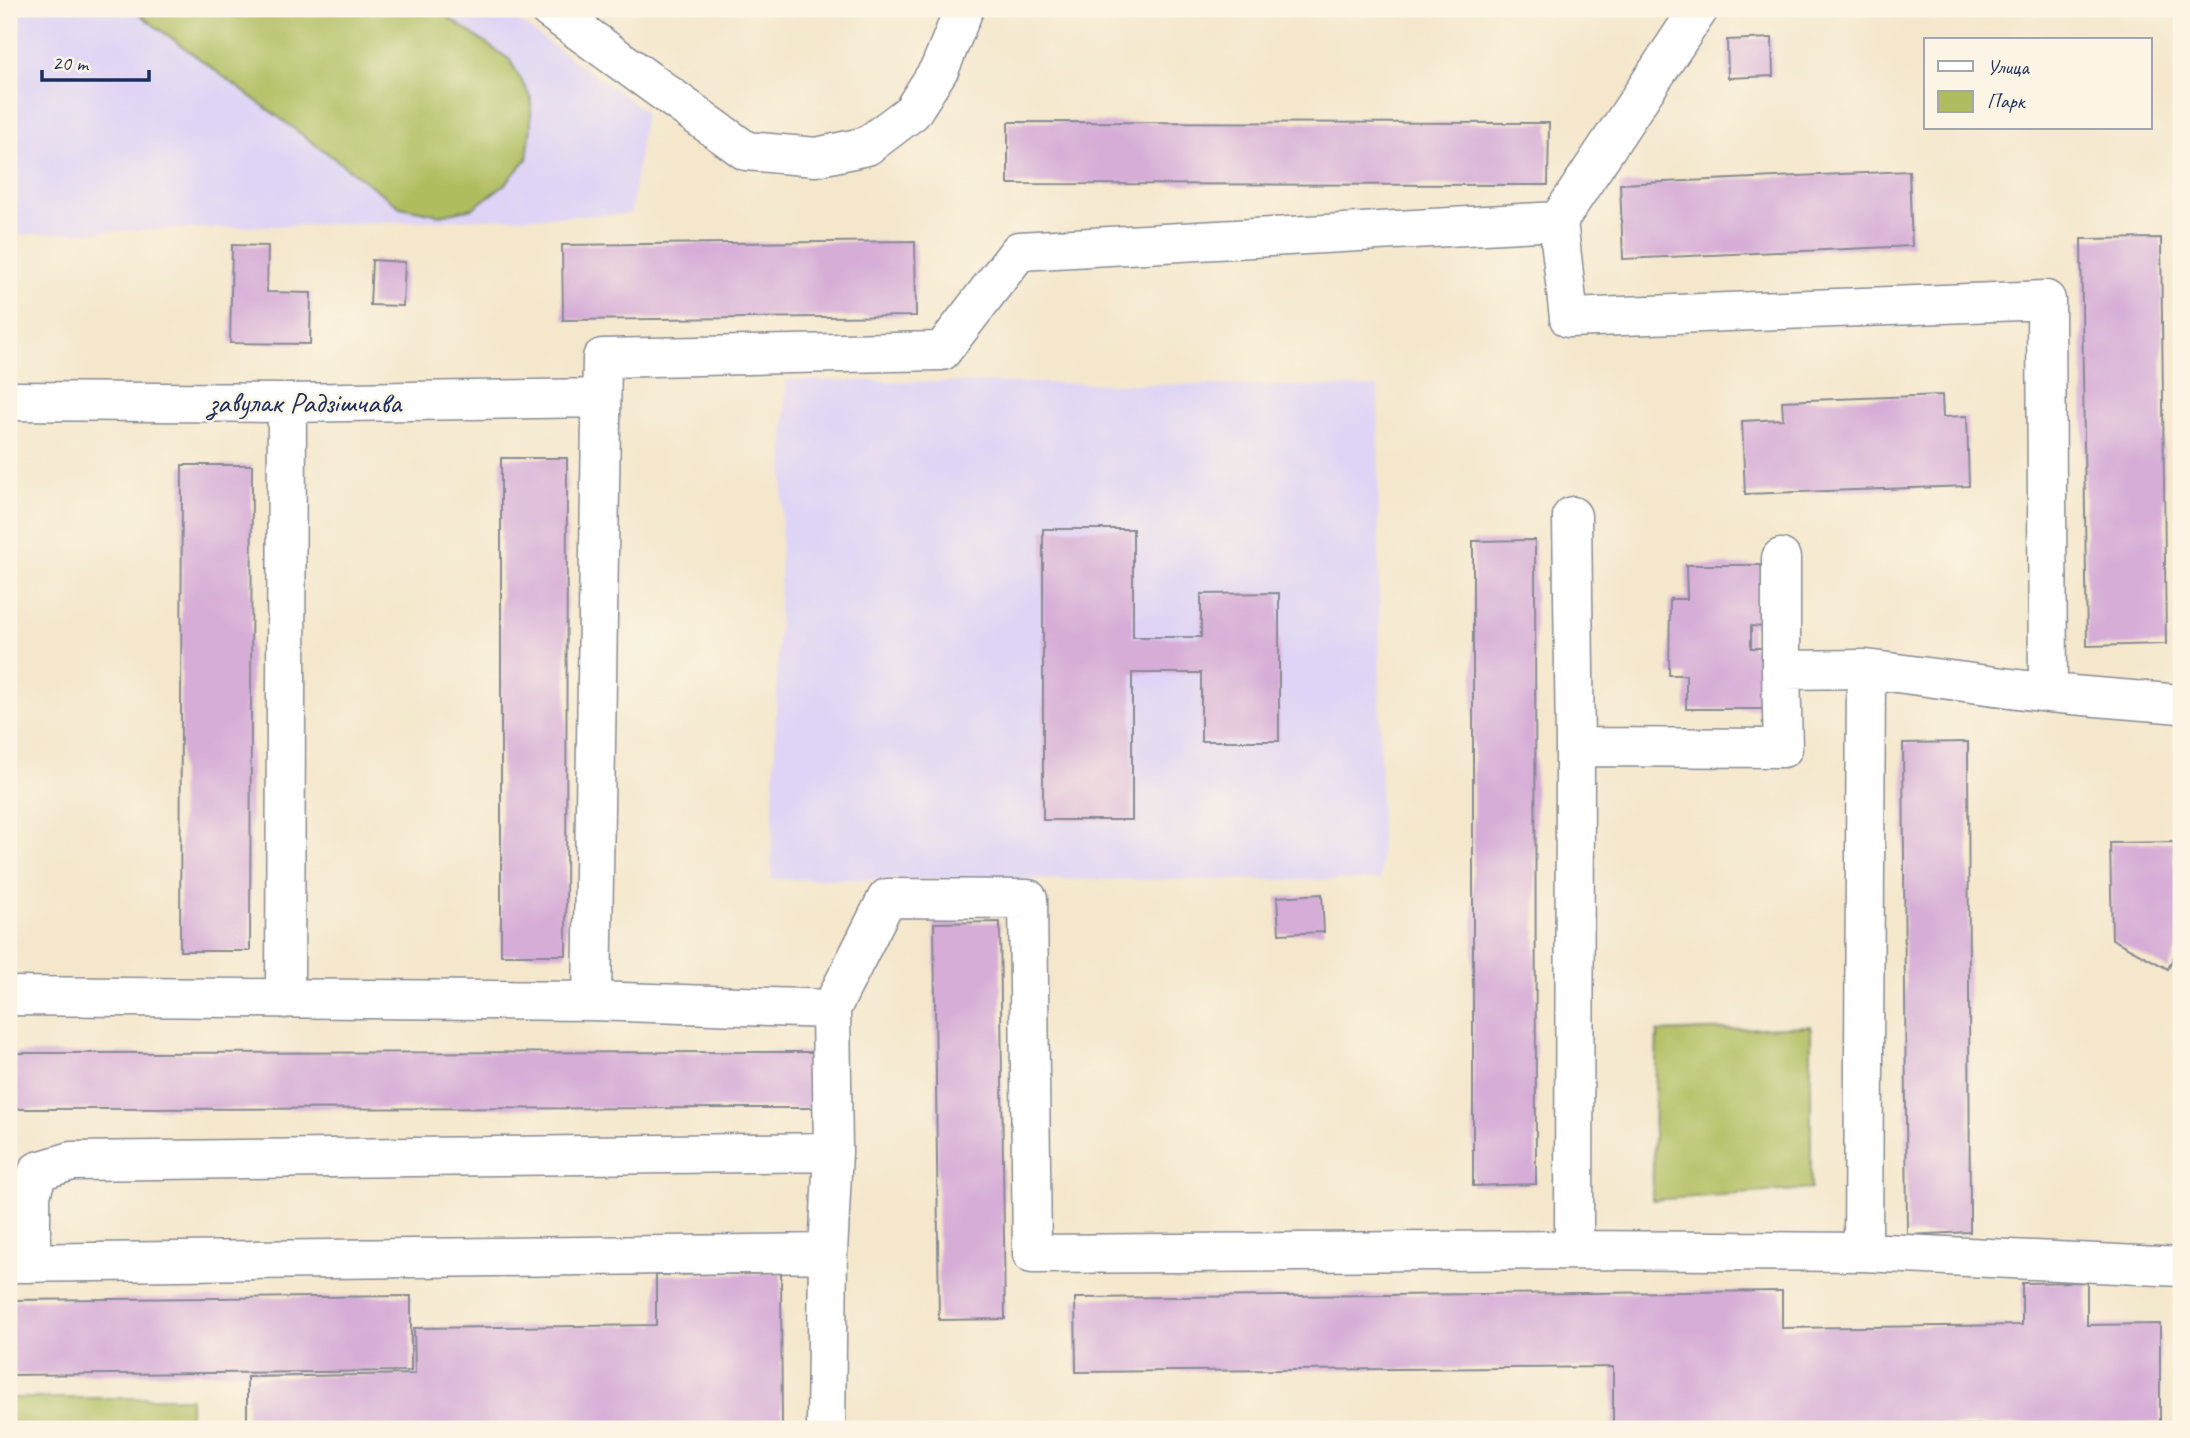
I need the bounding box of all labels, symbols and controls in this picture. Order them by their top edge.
scale bar [42,38,149,82]
legend [1924,38,2152,130]
text: 20 m [52,50,90,76]
text: Улица [1987,54,2030,80]
text: Парк [1987,88,2027,114]
street label: завулак Радзішчава [205,383,403,421]

